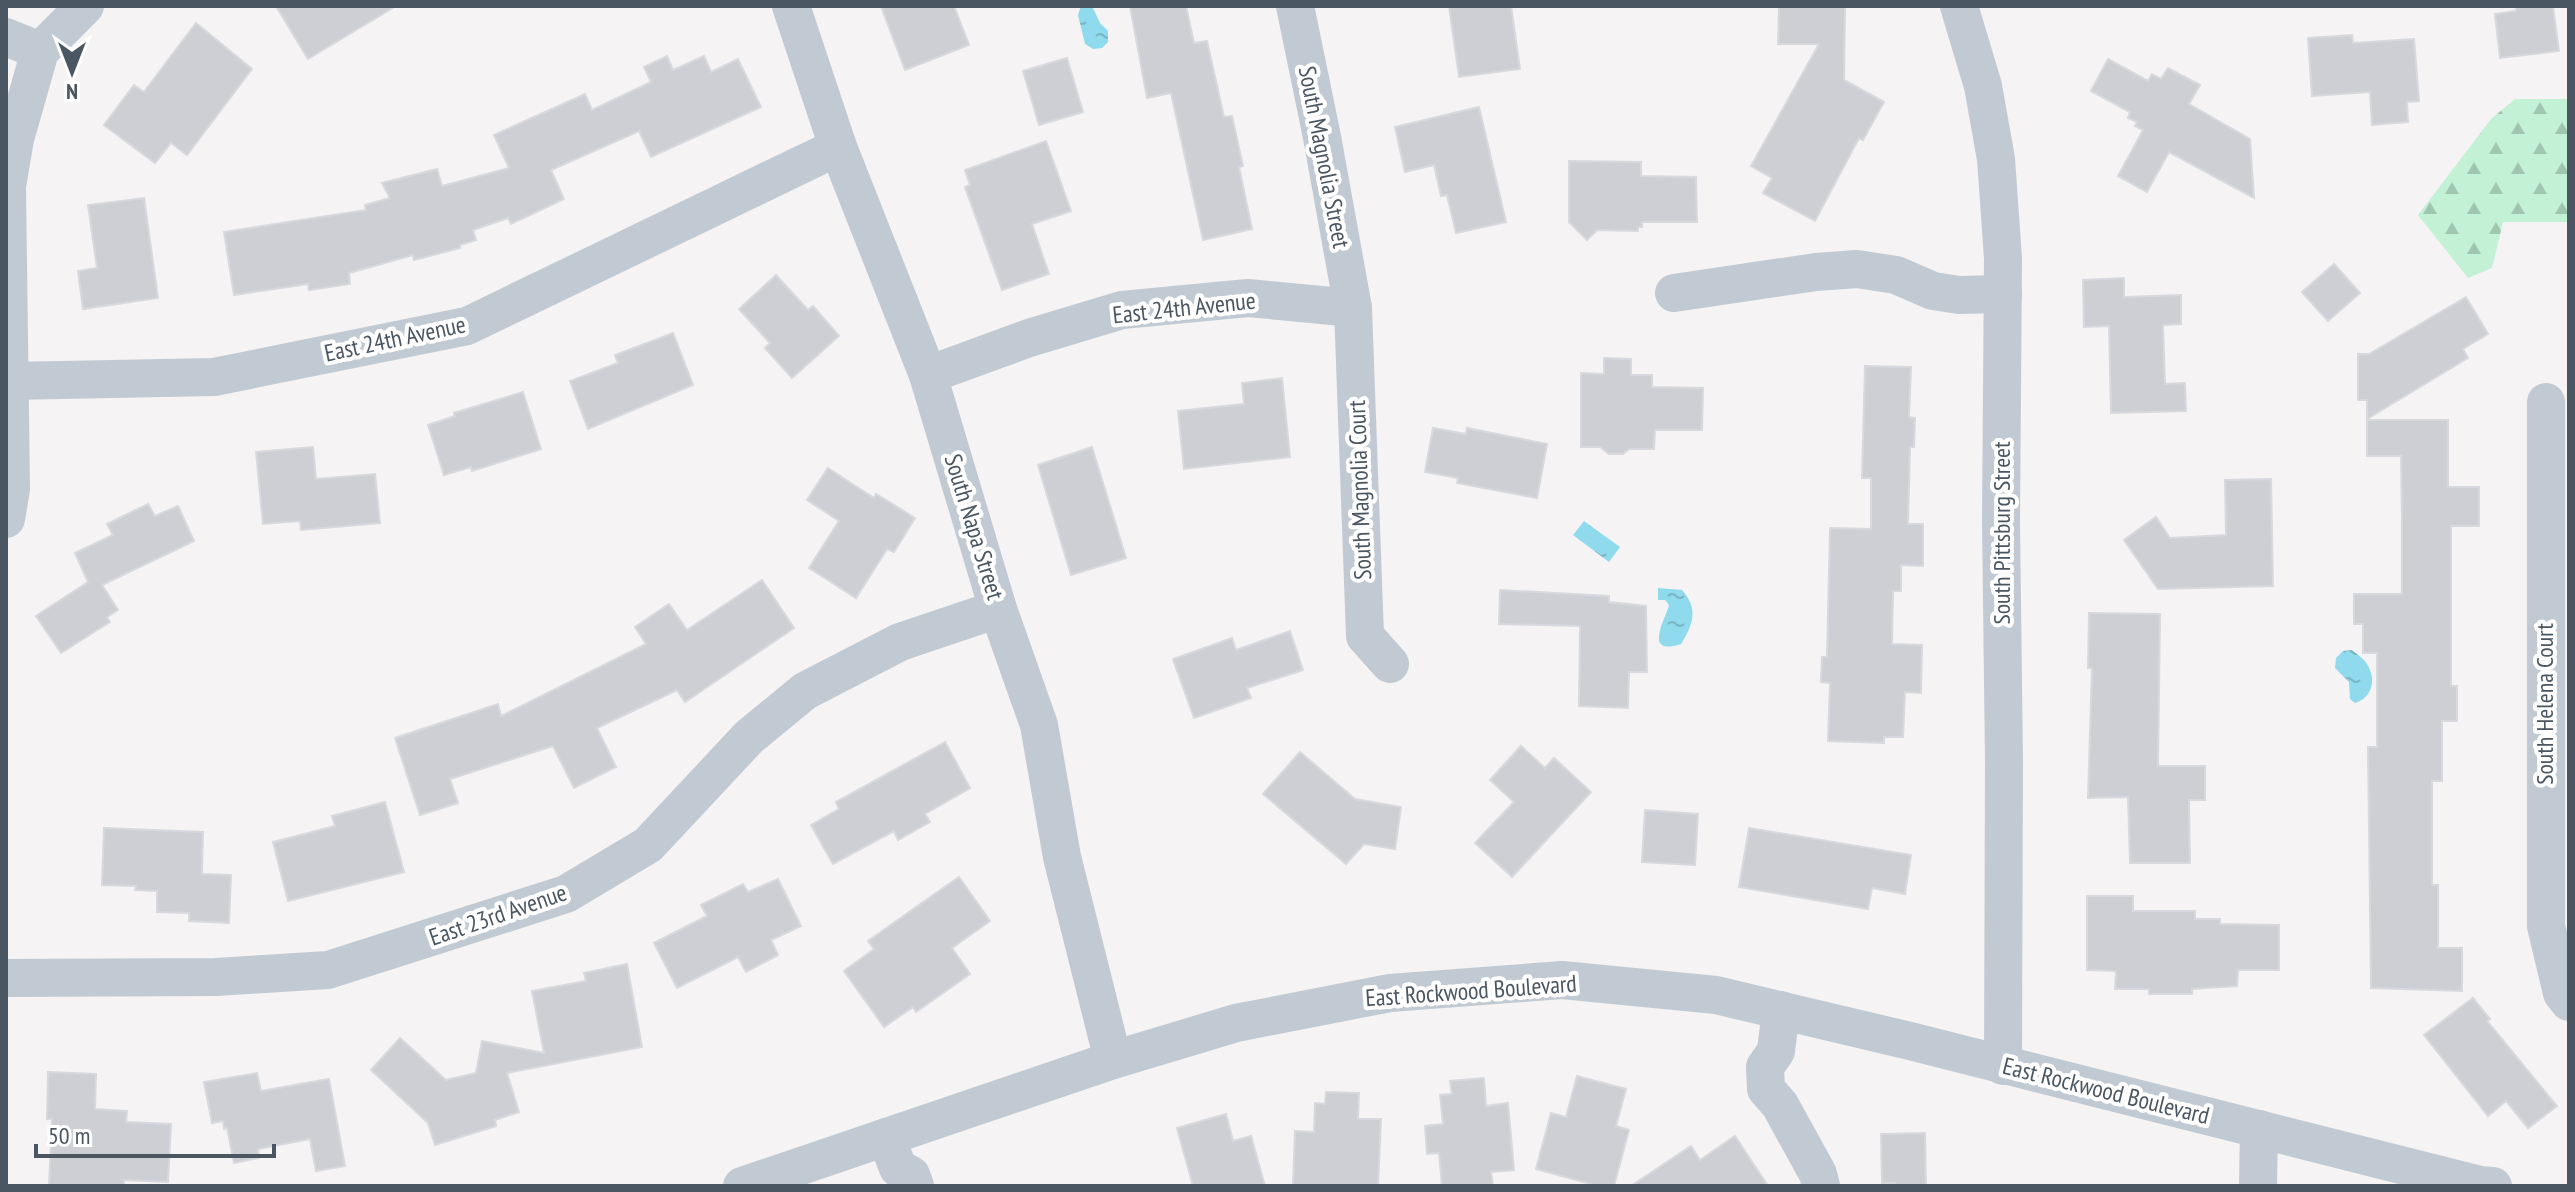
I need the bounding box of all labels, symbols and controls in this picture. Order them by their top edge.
north arrow [32,32,112,112]
street label: South Magnolia Street [1292,63,1357,251]
text: N [66,78,78,106]
street label: East 24th Avenue [1111,285,1257,330]
street label: East 24th Avenue [321,308,468,369]
street label: South Magnolia Court [1341,399,1378,580]
street label: South Pittsburg Street [1986,441,2017,625]
street label: South Napa Street [938,450,1011,604]
street label: South Helena Court [2529,623,2560,785]
street label: East 23rd Avenue [425,877,571,953]
street label: East Rockwood Boulevard [1364,968,1578,1013]
street label: East Rockwood Boulevard [2000,1050,2213,1131]
scale bar [36,1108,274,1158]
text: 50 m [48,1120,90,1151]

